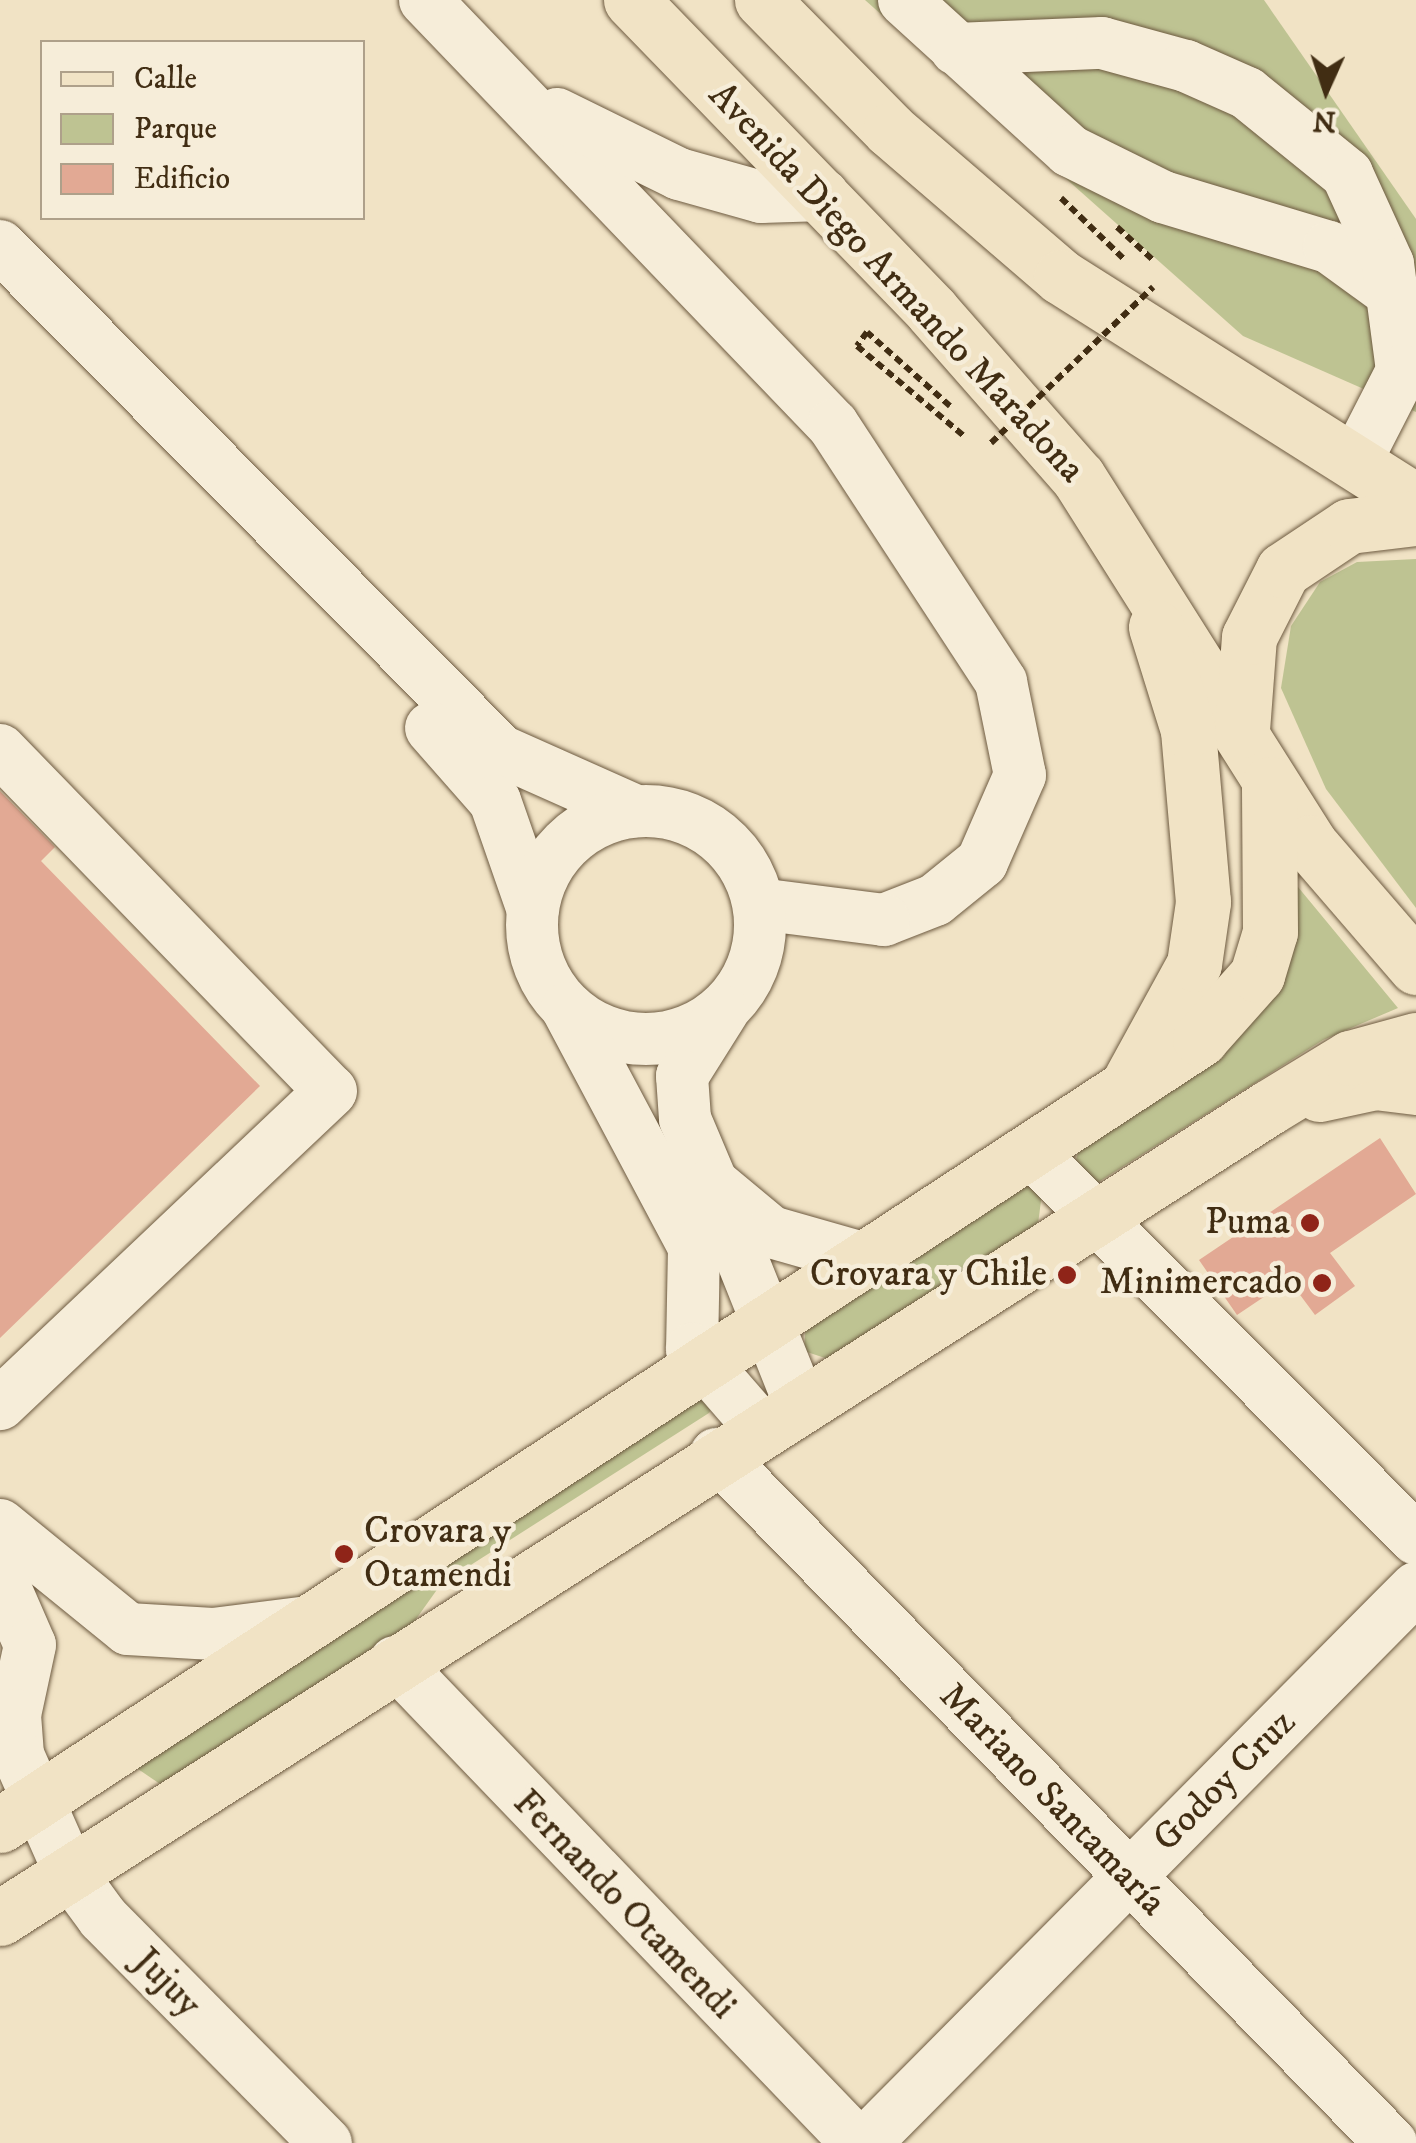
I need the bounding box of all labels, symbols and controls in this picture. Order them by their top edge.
legend [40,40,365,220]
north arrow [1276,40,1376,140]
text: Calle [134,61,197,98]
street label: Avenida Diego Armando Maradona [698,73,1094,493]
text: N [1312,102,1337,139]
text: Parque [134,111,217,148]
text: Edificio [134,161,230,198]
place label: Puma [1205,1200,1290,1246]
marker: Puma [1299,1212,1321,1234]
place label: Crovara y Chile [810,1252,1047,1298]
place label: Minimercado [1100,1260,1302,1306]
marker: Crovara y Chile [1056,1264,1078,1286]
marker: Minimercado [1311,1272,1333,1294]
place label: Crovara y Otamendi [364,1509,512,1598]
marker: Crovara y Otamendi [333,1543,355,1565]
street label: Mariano Santamaría [929,1674,1175,1926]
street label: Godoy Cruz [1144,1700,1306,1862]
street label: Fernando Otamendi [503,1781,745,2029]
street label: Jujuy [123,1939,211,2027]

